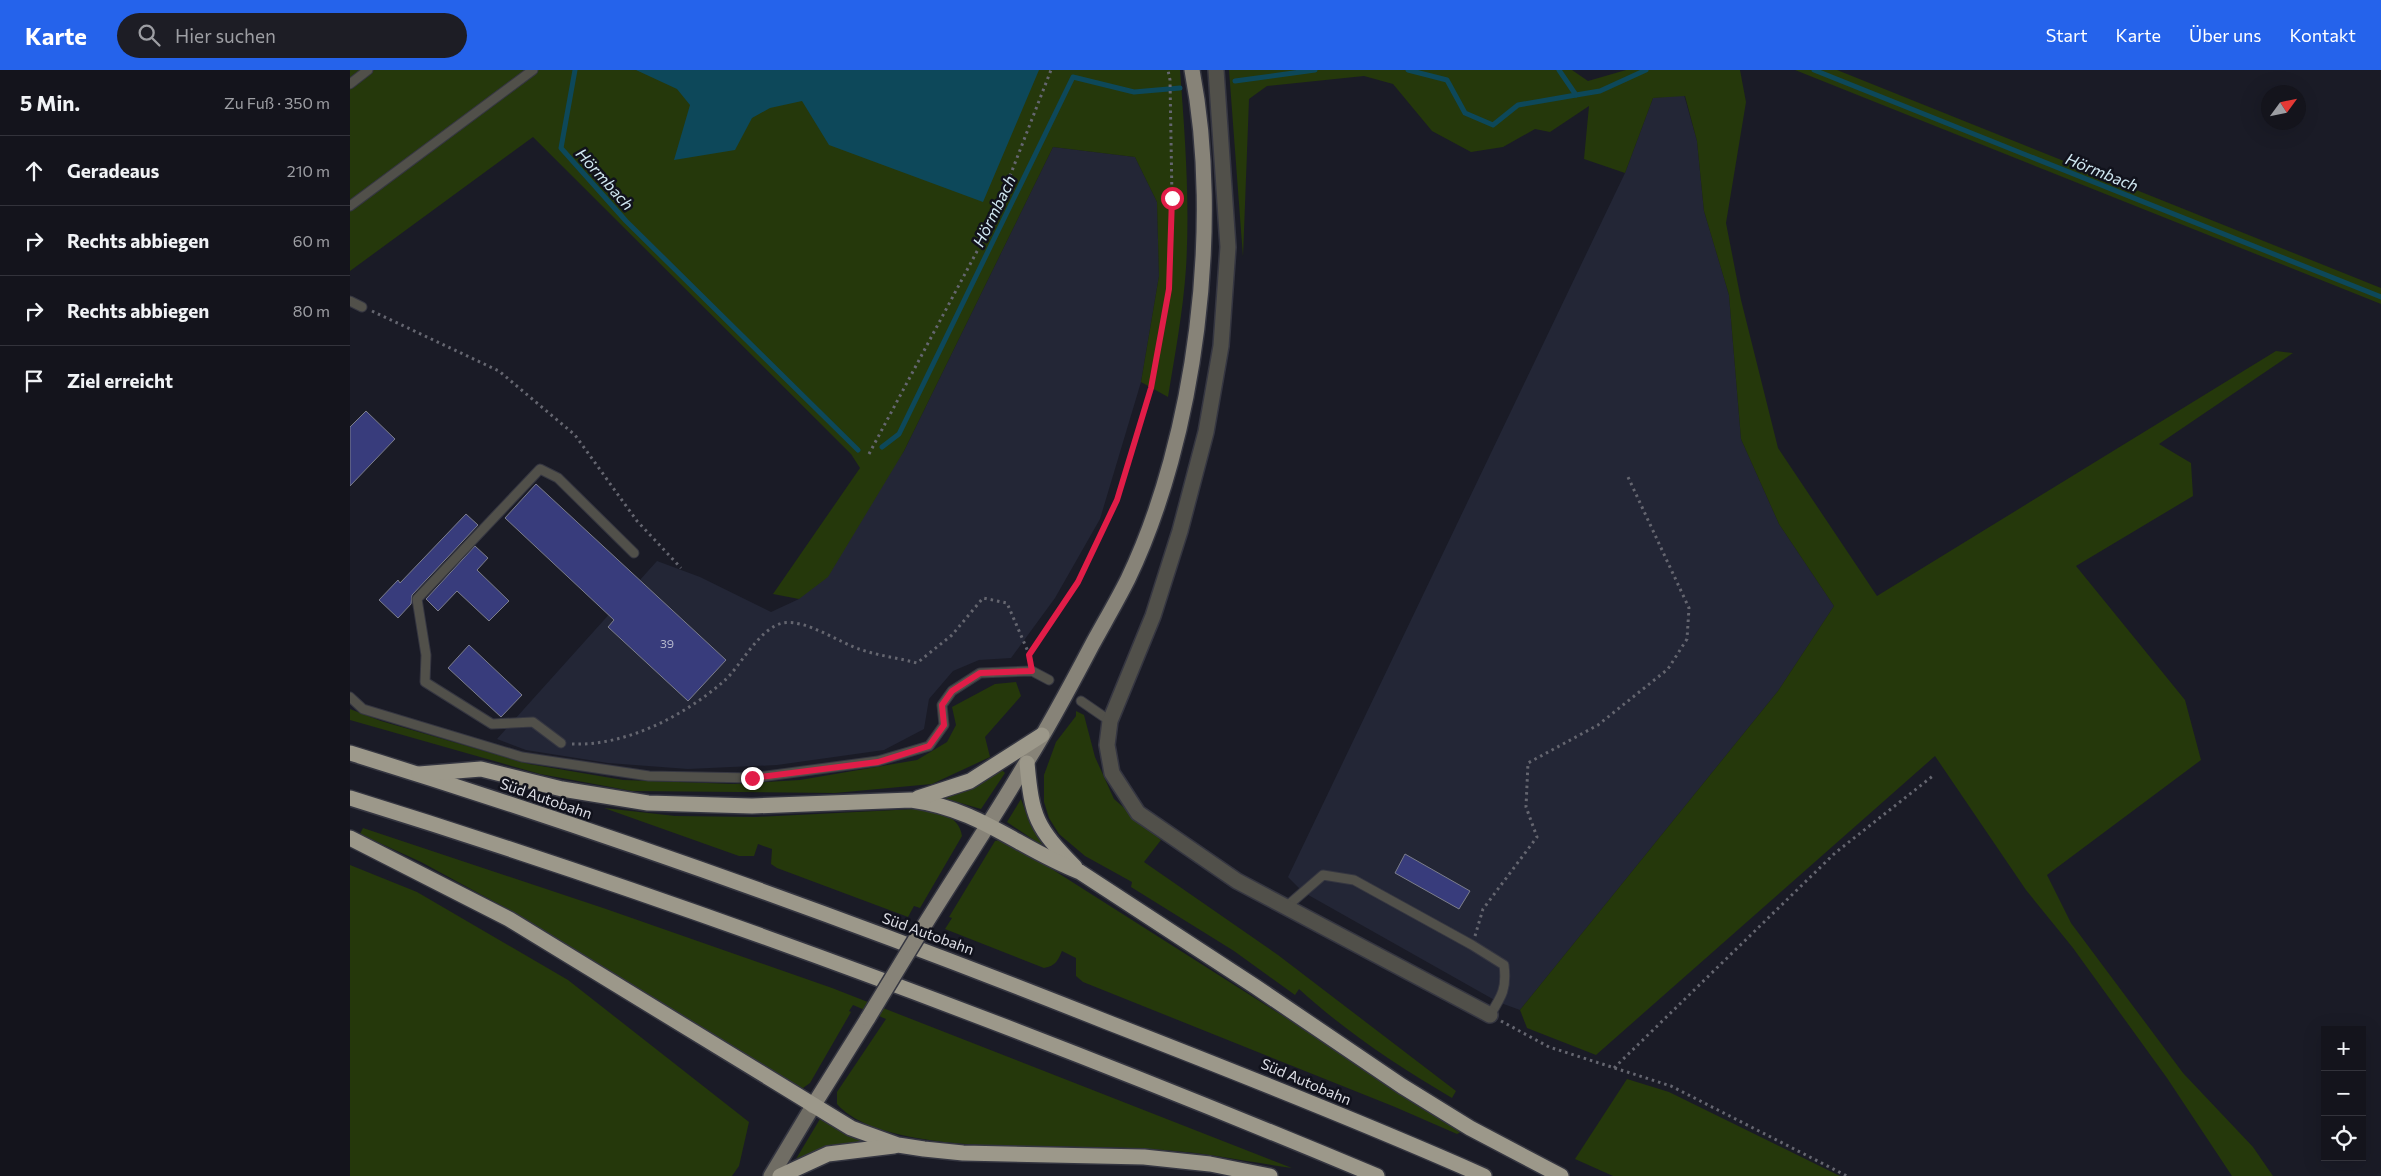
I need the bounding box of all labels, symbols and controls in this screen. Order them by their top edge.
search box [117,13,467,58]
text: Karte [25,21,87,50]
icon: search [135,21,163,49]
text: Hier suchen [175,24,276,47]
text: Start [2046,24,2088,46]
text: Karte [2116,24,2161,46]
text: Über uns [2189,24,2262,46]
text: Kontakt [2290,24,2356,46]
north arrow [2261,85,2306,130]
text: 5 Min. [20,90,80,115]
text: Zu Fuß · 350 m [224,93,330,112]
water label: Hörmbach [573,144,638,214]
water label: Hörmbach [2063,148,2141,195]
icon: ahead [20,157,48,185]
text: Geradeaus [67,159,159,182]
text: 210 m [287,161,330,180]
water label: Hörmbach [968,172,1019,249]
route start [1161,187,1184,210]
icon: right [20,227,48,255]
text: Rechts abbiegen [67,229,209,252]
text: 60 m [293,231,330,250]
icon: right [20,297,48,325]
text: Rechts abbiegen [67,299,209,322]
text: 80 m [293,301,330,320]
icon: arrive [20,367,48,395]
text: Ziel erreicht [67,369,173,392]
house number: 39 [660,636,674,650]
route end [741,767,764,790]
street label: Süd Autobahn [498,774,595,822]
street label: Süd Autobahn [880,908,977,958]
map controls [2321,1026,2366,1161]
button: + [2321,1026,2366,1071]
street label: Süd Autobahn [1259,1054,1354,1108]
button: − [2321,1071,2366,1116]
button: locate [2321,1116,2366,1161]

